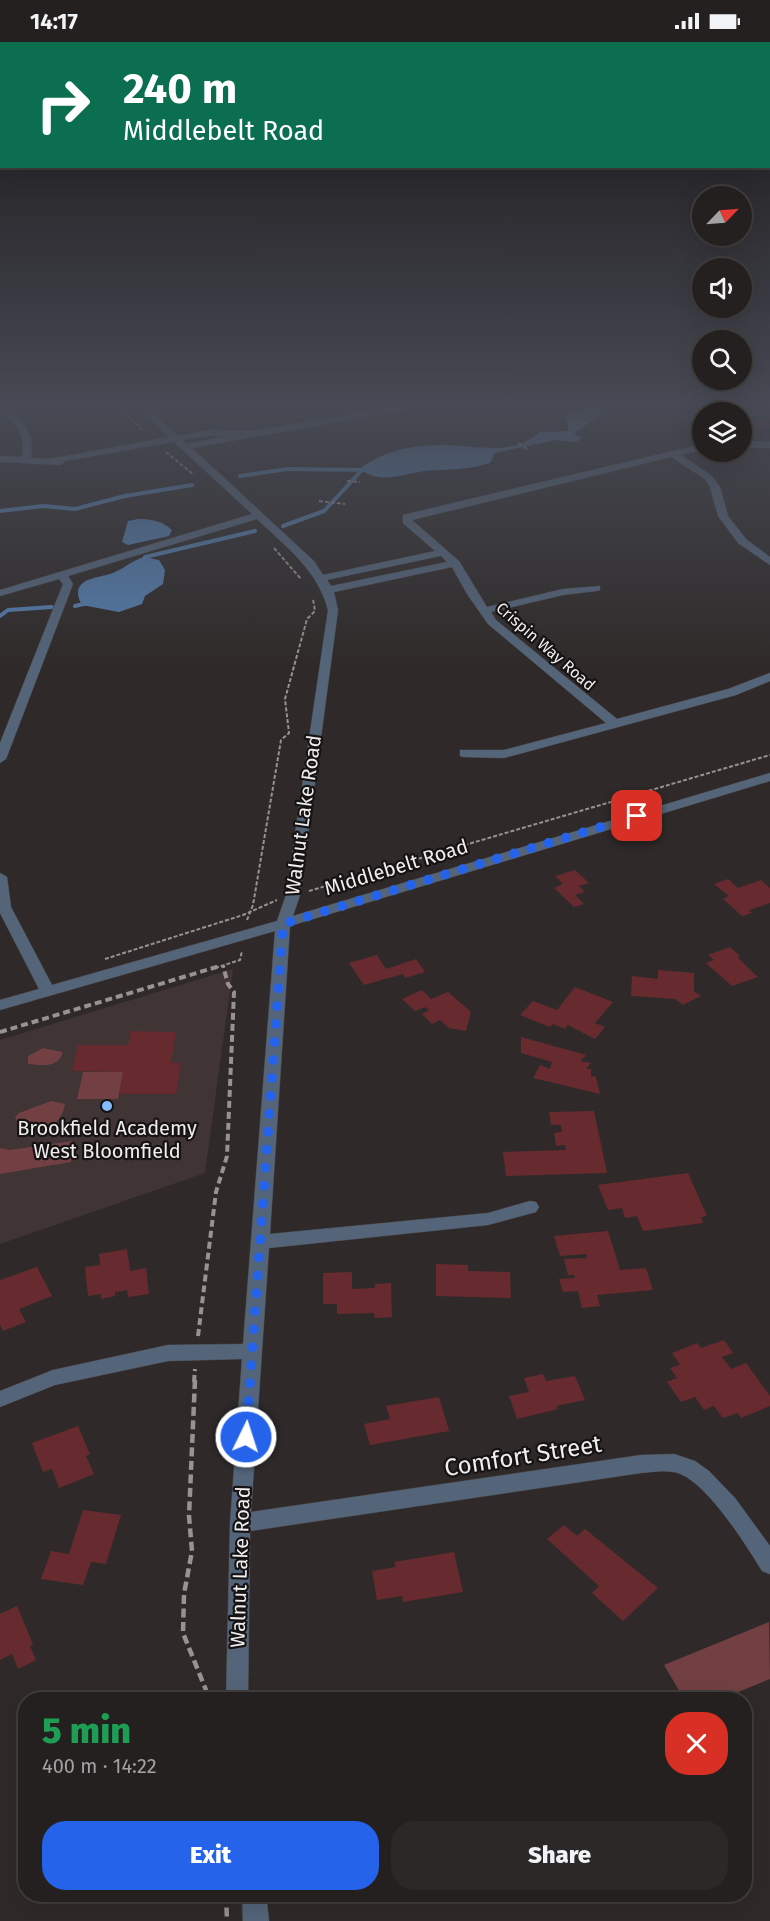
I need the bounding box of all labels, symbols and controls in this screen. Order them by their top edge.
text: 14:17 [30,8,78,35]
text: 240 m [123,64,237,114]
icon: right [24,66,102,144]
text: Middlebelt Road [123,115,324,147]
north arrow [692,186,752,246]
map controls [692,186,752,462]
button: sound [692,258,752,318]
button: search [692,330,752,390]
button: layers [692,402,752,462]
street label: Crispin Way Road [492,598,599,694]
street label: Walnut Lake Road [280,733,326,897]
pin [611,790,662,841]
icon: arrive [620,799,653,832]
street label: Middlebelt Road [321,834,471,900]
marker: Brookfield Academy West Bloomfield [100,1099,114,1113]
place label: Brookfield Academy West Bloomfield [17,1116,197,1163]
position arrow [214,1405,278,1469]
street label: Comfort Street [442,1430,604,1482]
street label: Walnut Lake Road [225,1486,255,1648]
text: 5 min [42,1709,131,1753]
button: close [665,1712,728,1775]
text: 400 m · 14:22 [42,1754,157,1778]
button: Exit [42,1821,379,1890]
button: Share [391,1821,728,1890]

